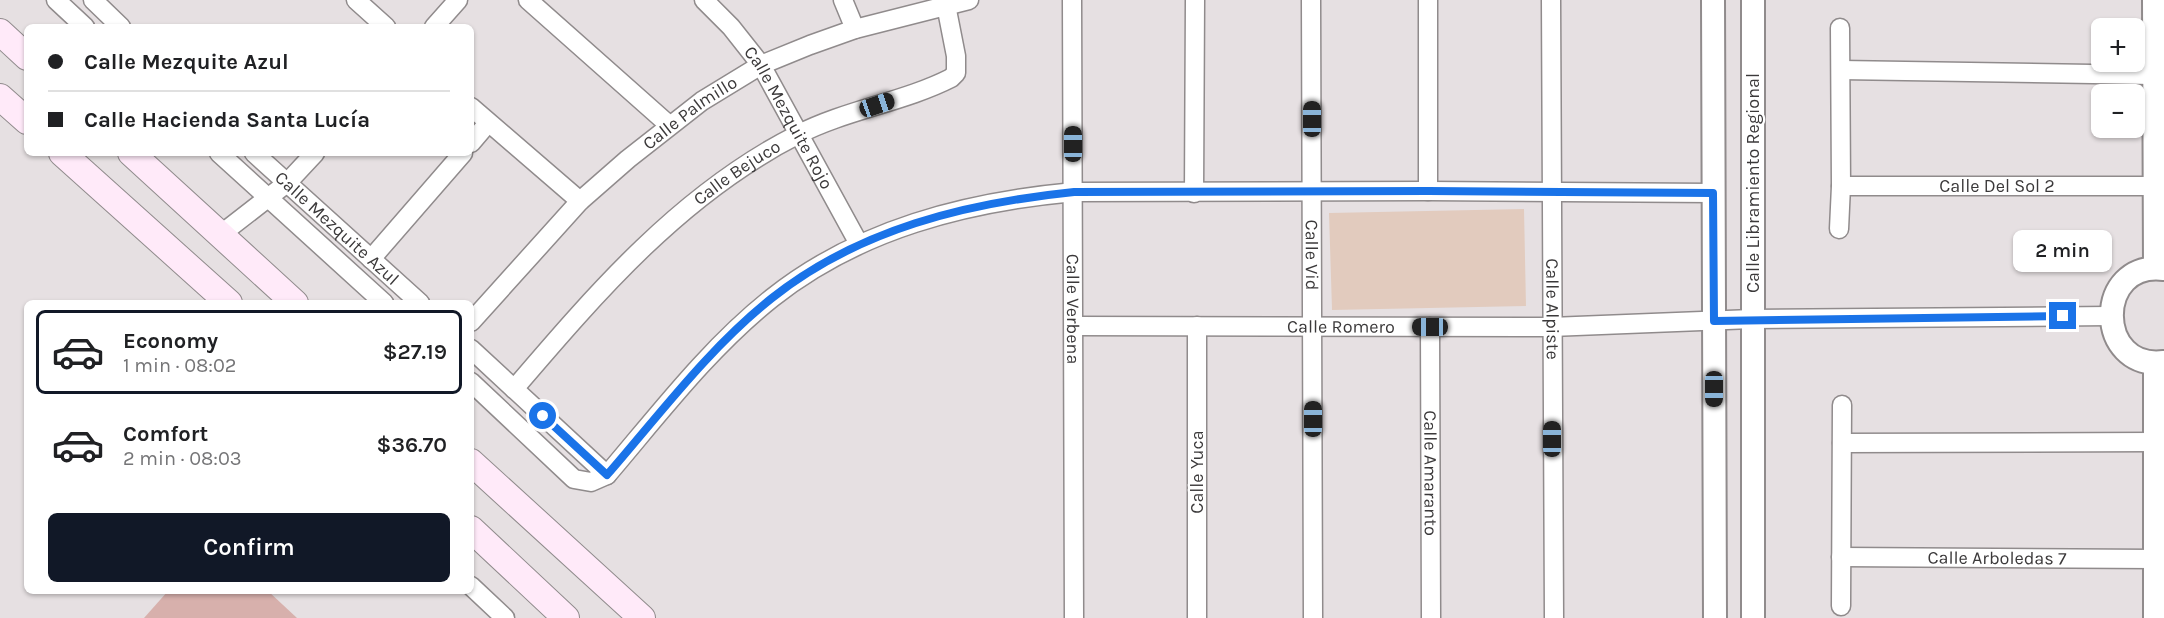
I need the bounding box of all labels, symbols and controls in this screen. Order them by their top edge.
map controls [2091,18,2145,138]
button: + [2091,18,2145,72]
street label: Calle Mezquite Rojo [739,42,838,193]
text: Calle Mezquite Azul [84,49,289,75]
street label: Calle Palmillo [638,71,741,154]
street label: Calle Libramiento Regional [1742,73,1764,293]
button: − [2091,84,2145,138]
car [857,91,897,119]
car [1303,101,1321,137]
text: Calle Hacienda Santa Lucía [84,107,370,133]
car [1064,126,1082,162]
street label: Calle Bejuco [689,135,784,210]
street label: Calle Mezquite Azul [271,166,404,290]
street label: Calle Del Sol 2 [1939,175,2055,197]
street label: Calle Vid [1301,220,1323,290]
callout: 2 min [2014,229,2112,271]
text: 2 min [2035,239,2090,262]
street label: Calle Verbena [1062,254,1084,364]
street label: Calle Alpiste [1541,258,1564,360]
route end [2049,302,2076,329]
street label: Calle Romero [1287,315,1395,338]
car [1412,318,1448,336]
icon: car [51,325,105,379]
text: Economy [123,328,218,354]
text: $27.19 [383,339,447,365]
text: 1 min · 08:02 [123,354,236,377]
car [1705,371,1723,407]
car [1304,401,1322,437]
route start [529,402,556,429]
street label: Calle Amaranto [1419,410,1442,536]
icon: car [51,418,105,472]
text: Comfort [123,421,208,447]
car [1543,421,1561,457]
street label: Calle Yuca [1186,430,1208,514]
text: $36.70 [377,432,447,458]
text: 2 min · 08:03 [123,447,242,470]
button: Confirm [48,513,450,582]
street label: Calle Arboledas 7 [1927,547,2067,569]

